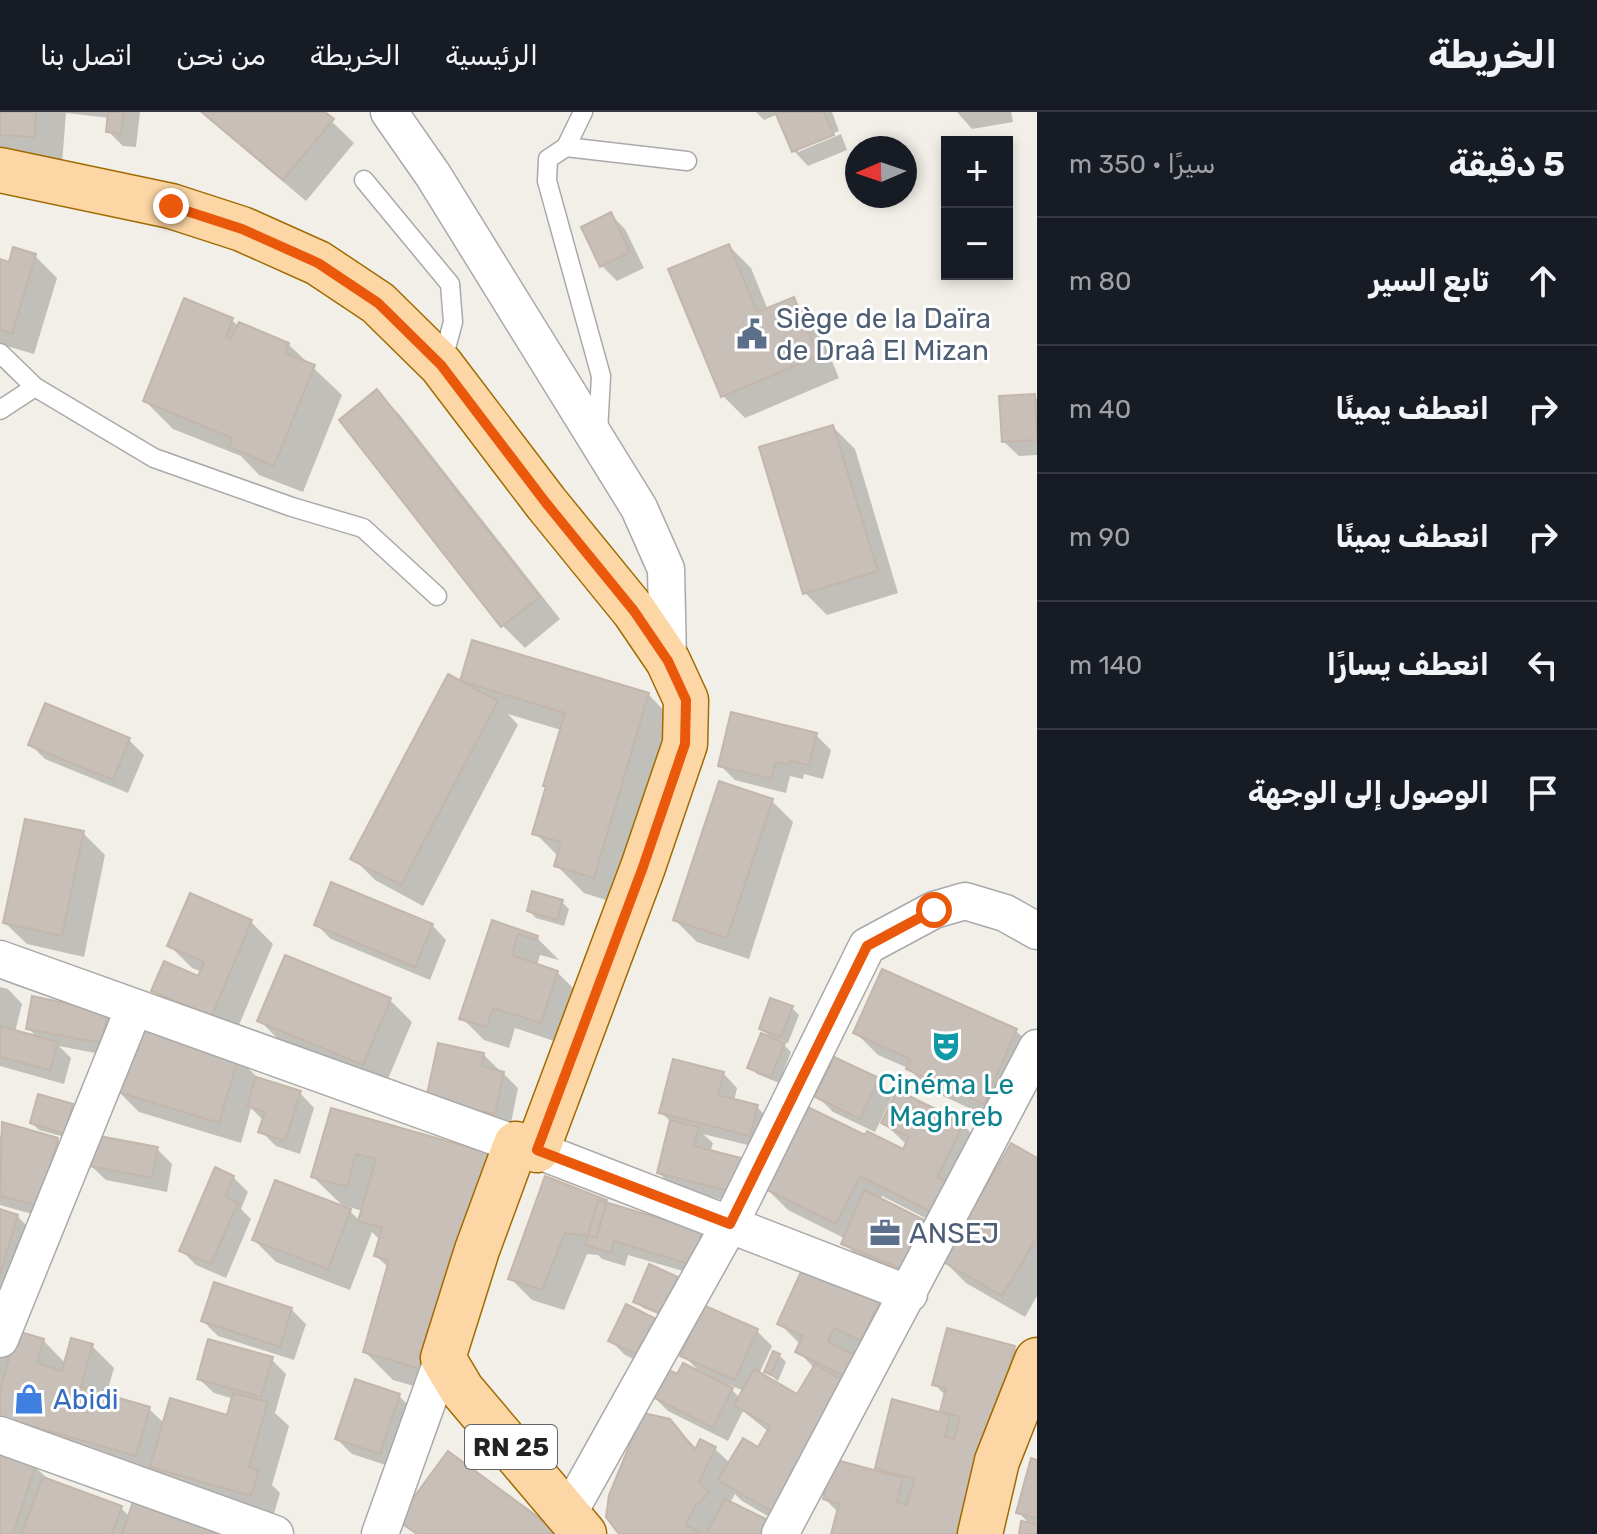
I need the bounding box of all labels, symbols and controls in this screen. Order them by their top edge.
text: الخريطة [1428,32,1557,78]
text: اتصل بنا [40,39,133,72]
text: من نحن [177,39,266,72]
text: الخريطة [310,39,401,72]
text: الرئيسية [445,39,538,72]
north arrow [845,136,917,208]
map controls [941,136,1013,280]
button: + [941,136,1013,208]
text: 5 دقيقة [1448,144,1565,185]
text: سيرًا · 350 m [1069,149,1215,180]
route end [153,188,189,224]
button: − [941,208,1013,280]
icon: ahead [1521,259,1565,303]
text: تابع السير [1369,263,1489,299]
text: 80 m [1069,266,1132,297]
place label: Siège de la Daïra de Draâ El Mizan [776,302,991,367]
public building icon: Siège de la Daïra de Draâ El Mizan [735,317,769,351]
icon: right [1521,387,1565,431]
text: انعطف يمينًا [1335,391,1489,427]
text: 40 m [1069,394,1131,425]
icon: right [1521,515,1565,559]
text: انعطف يمينًا [1335,519,1489,555]
text: 90 m [1069,522,1130,553]
icon: left [1521,643,1565,687]
text: انعطف يسارًا [1327,647,1489,683]
text: 140 m [1069,650,1142,681]
icon: arrive [1521,771,1565,815]
text: الوصول إلى الوجهة [1248,775,1489,811]
route start [916,892,952,928]
theatre icon: Cinéma Le Maghreb [929,1029,963,1063]
place label: Cinéma Le Maghreb [878,1068,1014,1133]
office icon: ANSEJ [868,1216,902,1250]
place label: ANSEJ [909,1217,999,1250]
shop icon: Abidi [12,1382,46,1416]
place label: Abidi [53,1383,119,1416]
road number: RN 25 [465,1425,557,1469]

